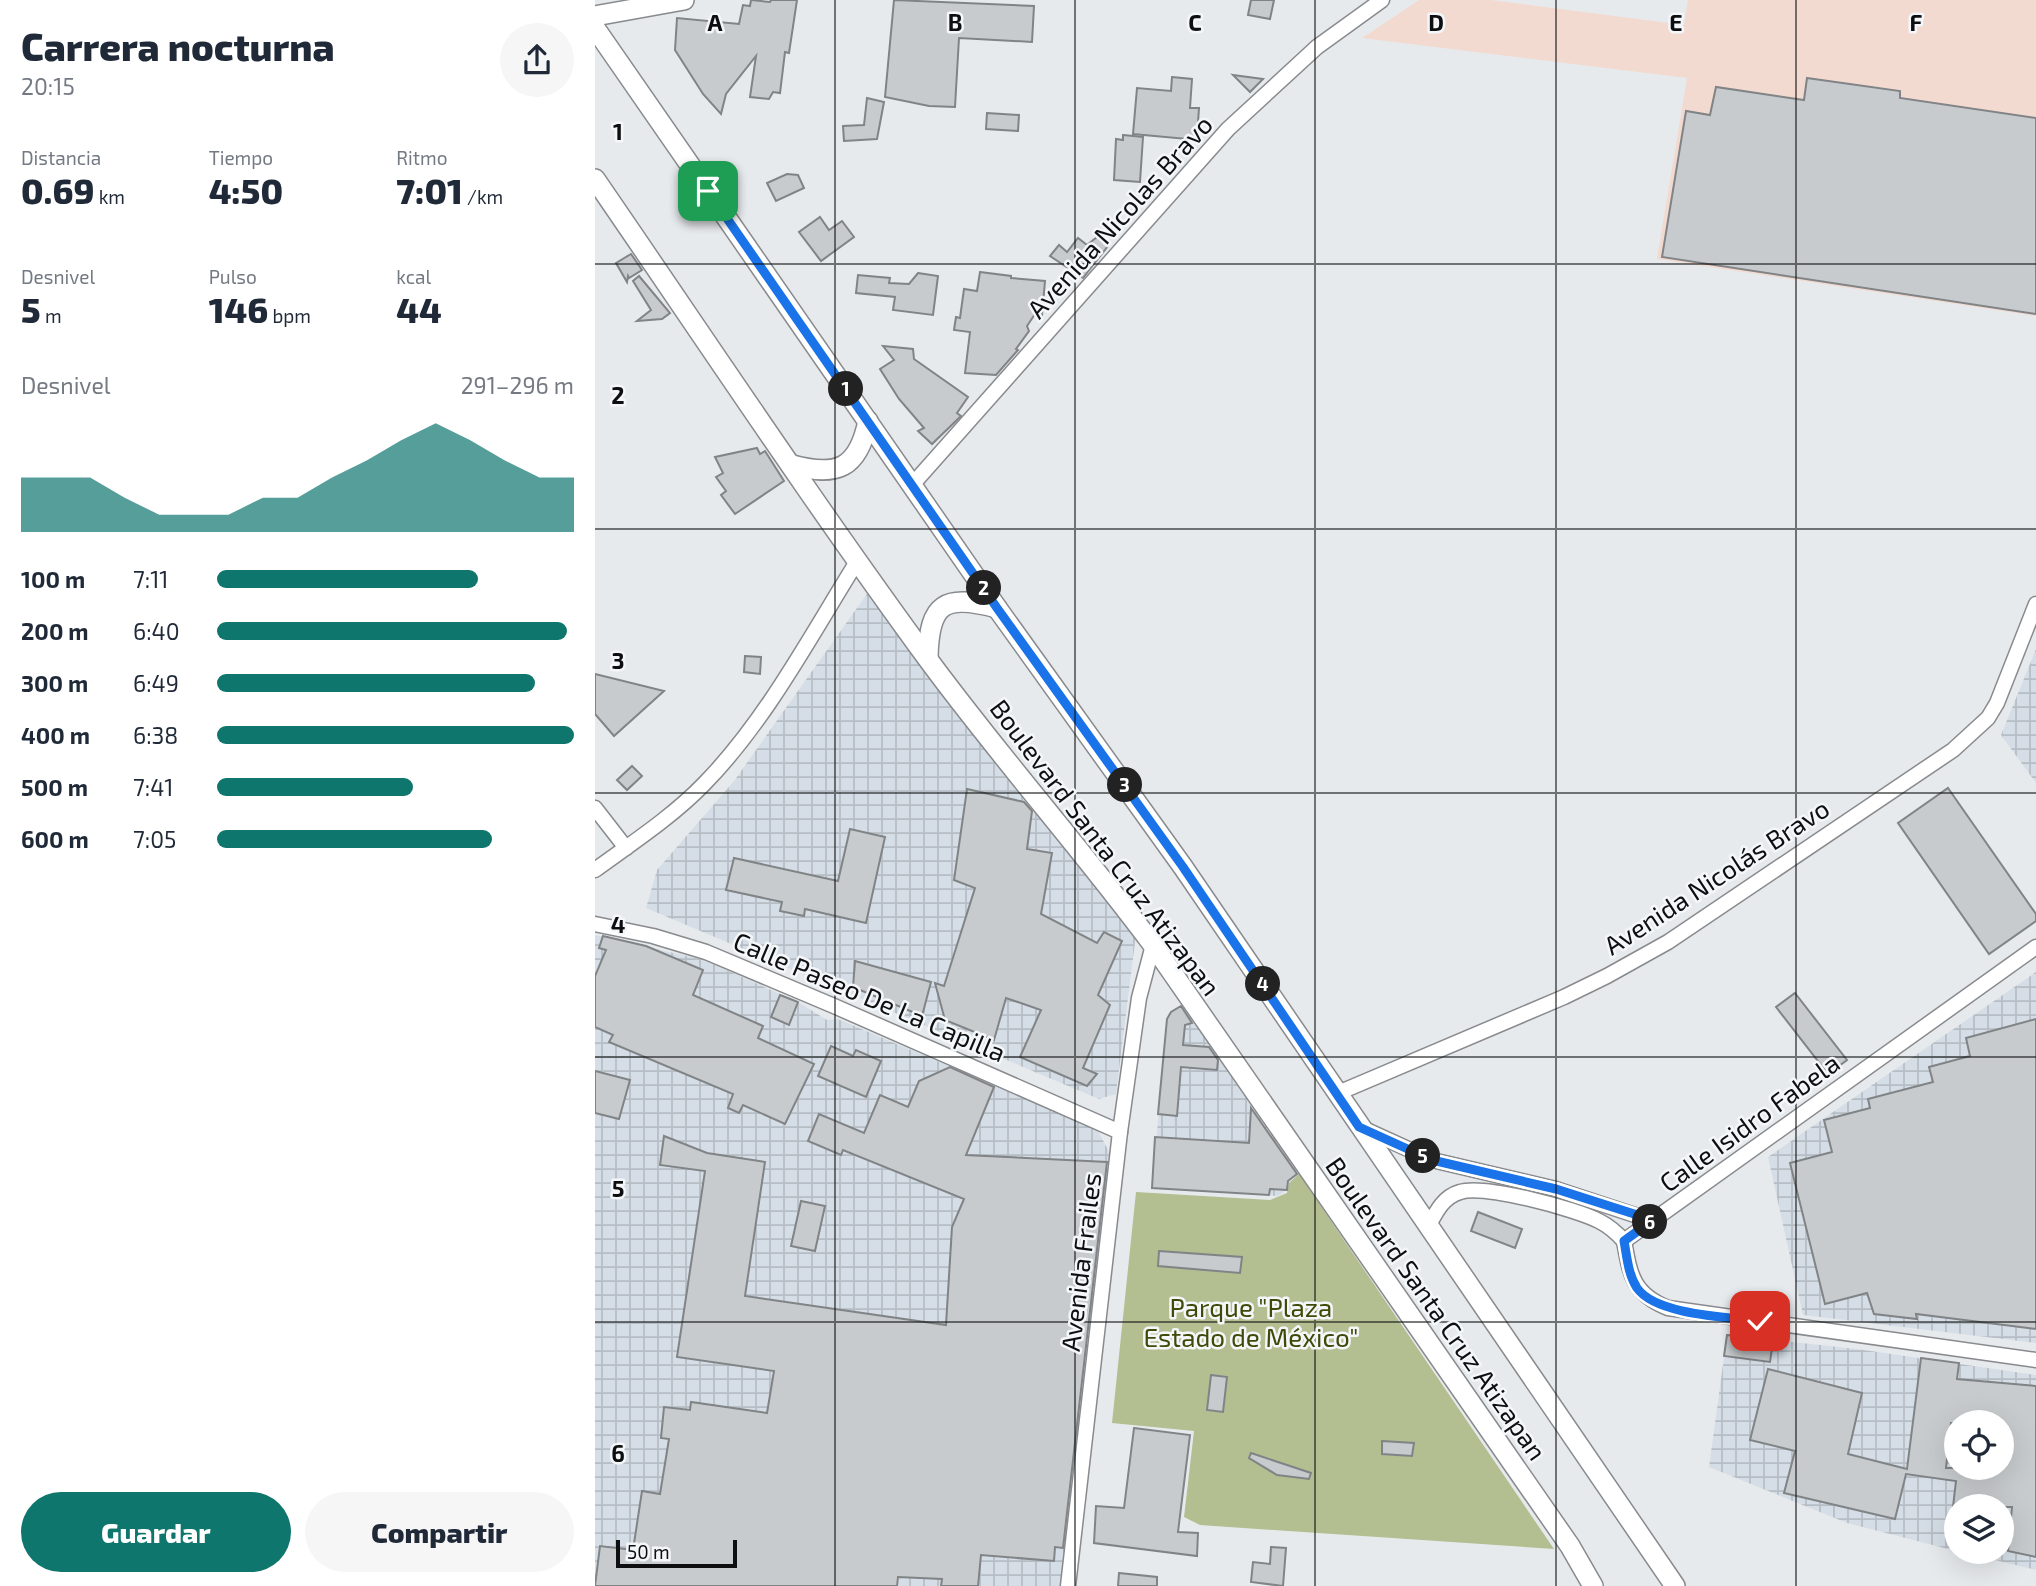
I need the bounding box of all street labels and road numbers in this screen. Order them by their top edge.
street label: Avenida Nicolas Bravo [1020,108,1218,324]
street label: Boulevard Santa Cruz Atizapan [984,693,1228,1001]
street label: Avenida Nicolás Bravo [1598,792,1834,960]
street label: Calle Paseo De La Capilla [729,925,1011,1067]
street label: Calle Isidro Fabela [1653,1046,1845,1198]
street label: Boulevard Santa Cruz Atizapan [1320,1151,1554,1465]
street label: Avenida Frailes [1054,1171,1106,1353]

